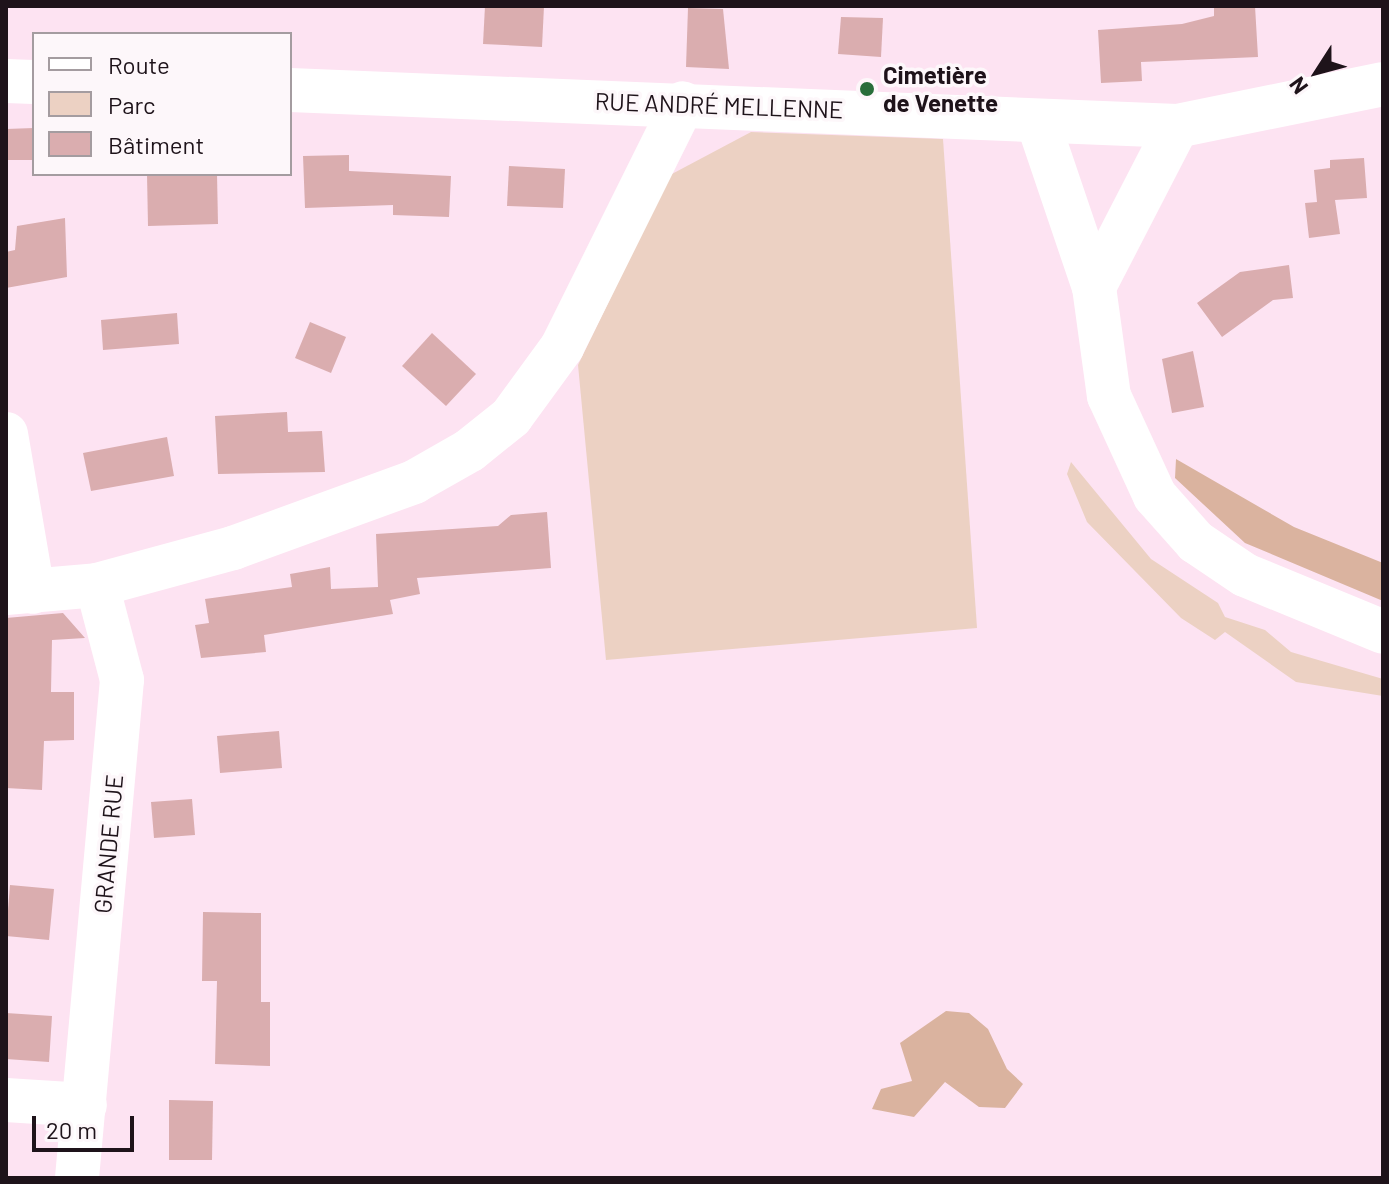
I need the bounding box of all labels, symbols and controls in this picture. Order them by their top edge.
legend [32,32,292,176]
north arrow [1277,32,1357,112]
text: Route [108,50,170,79]
place label: Cimetière de Venette [883,61,998,117]
text: N [1283,73,1312,100]
marker: Cimetière de Venette [858,80,876,98]
street label: RUE ANDRÉ MELLENNE [594,86,844,124]
text: Parc [108,90,156,119]
text: Bâtiment [108,130,204,159]
street label: GRANDE RUE [88,773,128,915]
scale bar [36,1100,138,1150]
text: 20 m [46,1115,97,1144]

